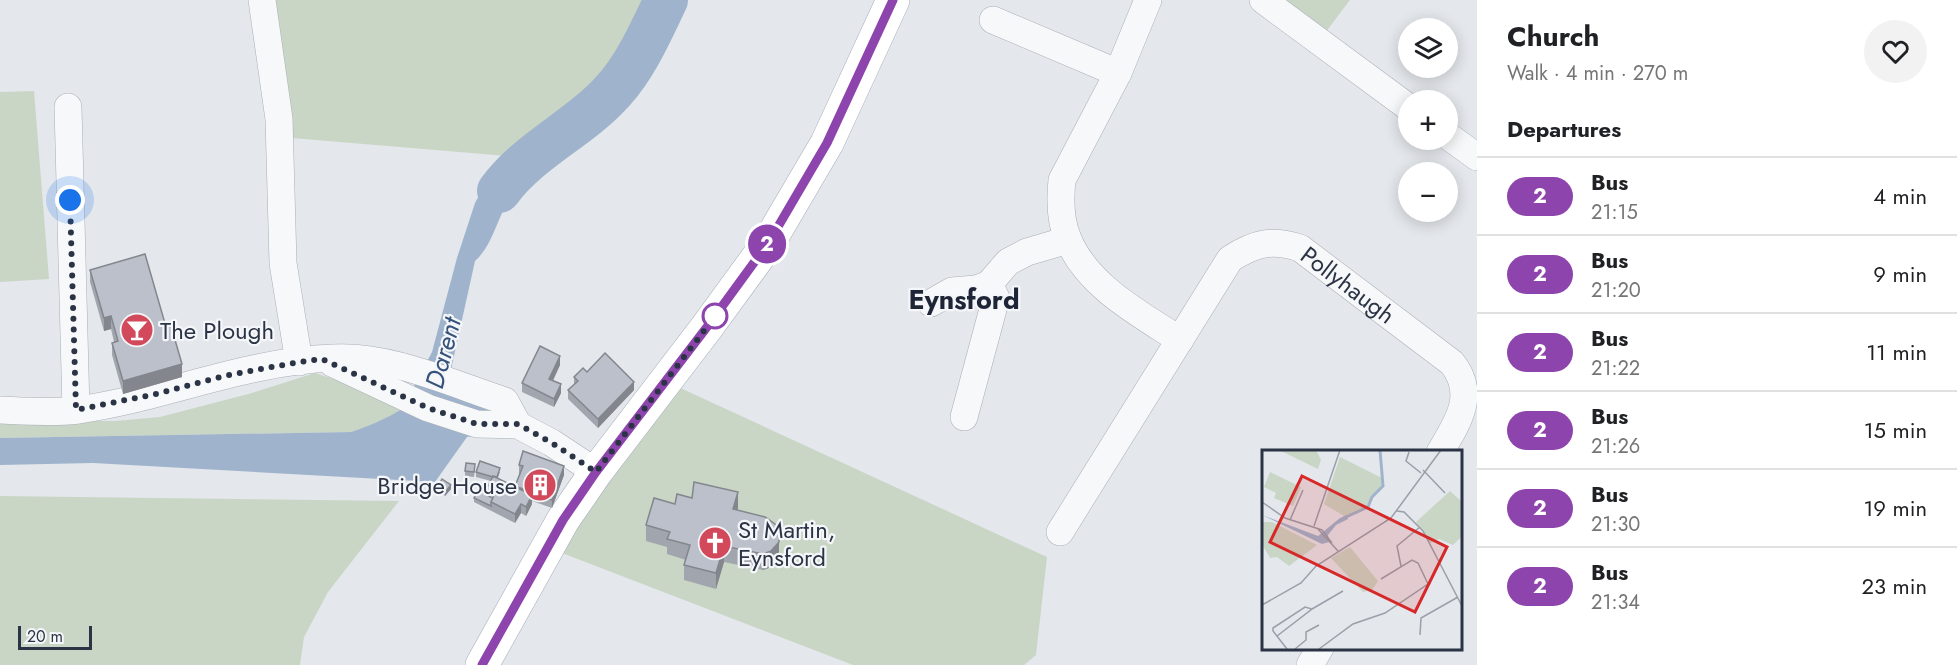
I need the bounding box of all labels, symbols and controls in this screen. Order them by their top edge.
text: Church [1507,16,1600,57]
map controls [1398,18,1458,222]
button: layers [1398,18,1458,78]
button: heart [1864,20,1927,83]
text: Walk · 4 min · 270 m [1507,59,1688,88]
button: + [1398,90,1458,150]
text: Departures [1507,113,1621,145]
button: − [1398,162,1458,222]
text: Bus [1591,166,1628,198]
text: 4 min [1873,180,1927,212]
text: 2 [1533,181,1547,211]
your location [55,185,85,215]
text: 21:15 [1591,198,1638,227]
line badge: 2 [748,224,786,264]
text: 2 [760,229,774,259]
street label: Pollyhaugh [1294,237,1403,332]
text: Bus [1591,244,1628,276]
text: 9 min [1873,258,1927,290]
text: 2 [1533,259,1547,289]
text: 21:20 [1591,276,1641,305]
district label: Eynsford [908,280,1020,319]
unlabelled marker [702,303,728,329]
water label: Darent [415,311,471,393]
bar icon: The Plough [119,312,155,348]
place label: The Plough [160,313,274,348]
text: Bus [1591,322,1628,354]
text: 11 min [1866,336,1927,368]
text: 2 [1533,337,1547,367]
text: 21:22 [1591,354,1640,383]
text: Bus [1591,400,1628,432]
text: 15 min [1864,414,1927,446]
text: 2 [1533,415,1547,445]
text: 21:26 [1591,432,1640,461]
inset map [1262,450,1462,650]
building icon: Bridge House [522,467,558,503]
place label: Bridge House [377,468,517,503]
text: Bus [1591,478,1628,510]
text: 19 min [1863,492,1927,524]
text: 2 [1533,493,1547,523]
text: 21:30 [1591,510,1640,539]
place label: St Martin, Eynsford [738,512,835,575]
church icon: St Martin, Eynsford [697,525,733,561]
text: Bus [1591,556,1628,588]
text: 23 min [1861,570,1927,602]
text: 2 [1533,571,1547,601]
text: 21:34 [1591,588,1640,617]
scale bar [18,623,92,650]
text: 20 m [27,625,63,648]

